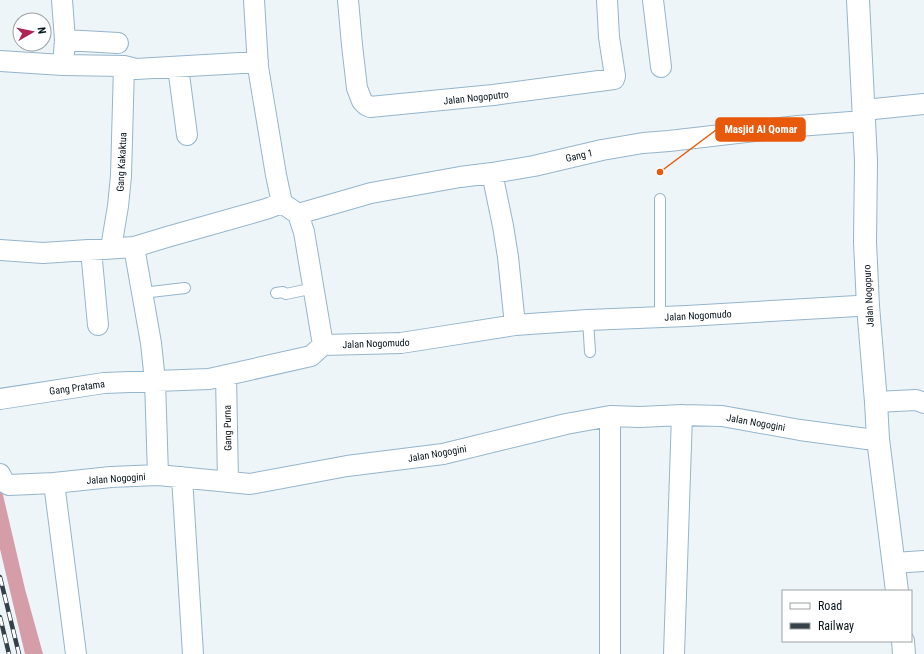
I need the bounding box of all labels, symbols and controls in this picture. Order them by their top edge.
north arrow [12,12,52,52]
text: N [34,26,48,35]
street label: Jalan Nogoputro [443,89,509,106]
callout: Masjid Al Qomar [716,118,805,141]
text: Masjid Al Qomar [725,123,798,136]
street label: Gang Kakaktua [114,132,129,192]
street label: Gang 1 [564,147,594,164]
street label: Jalan Nogopuro [861,264,876,328]
street label: Jalan Nogomudo [664,308,732,323]
street label: Jalan Nogomudo [342,337,410,350]
street label: Gang Pratama [49,378,106,397]
street label: Gang Purna [222,405,233,451]
street label: Jalan Nogogini [726,412,786,433]
street label: Jalan Nogogini [407,443,467,464]
street label: Jalan Nogogini [86,471,146,486]
legend [782,590,912,642]
text: Road [818,599,842,613]
text: Railway [818,619,854,633]

